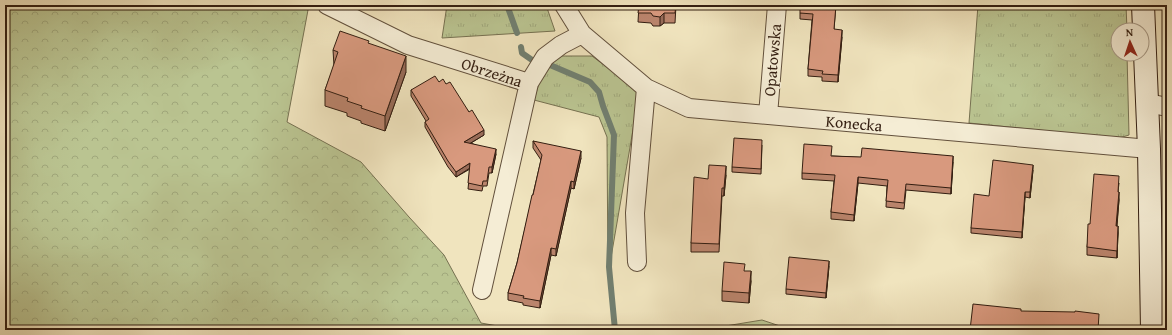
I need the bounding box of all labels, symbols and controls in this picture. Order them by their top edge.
street label: Opatowska [757,22,787,97]
north arrow [1110,22,1150,62]
text: N [1125,24,1134,40]
street label: Obrzeżna [458,51,526,93]
street label: Konecka [825,109,884,137]

